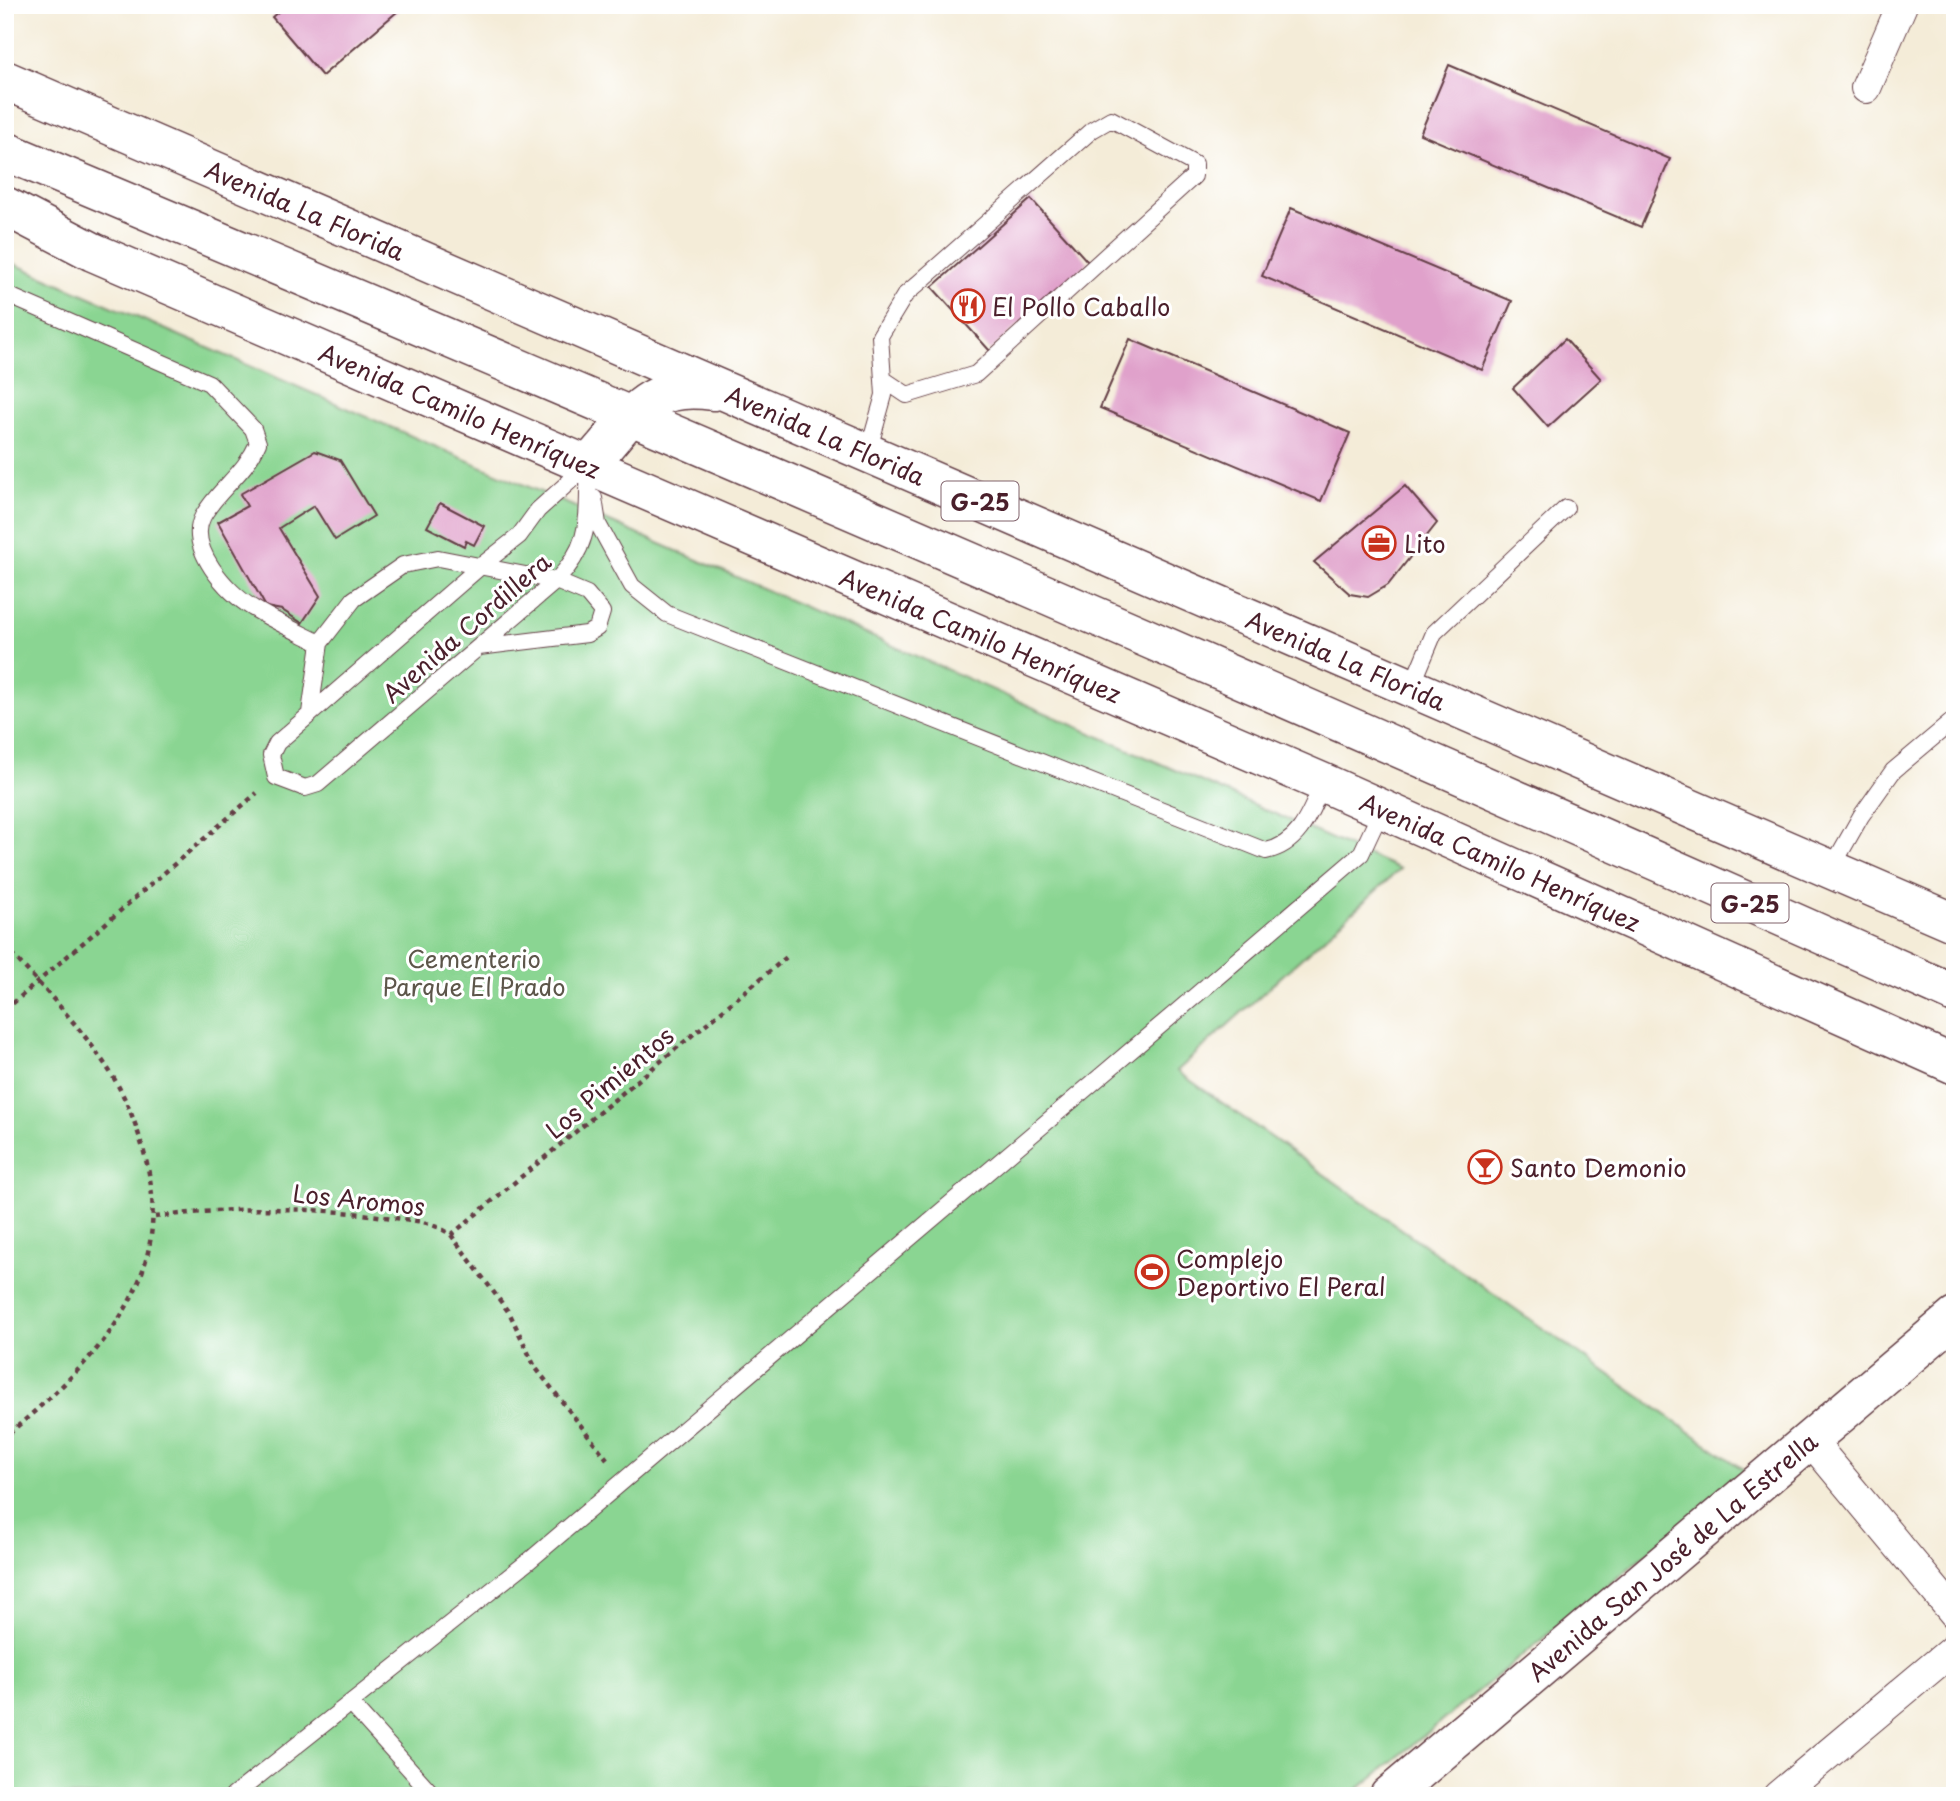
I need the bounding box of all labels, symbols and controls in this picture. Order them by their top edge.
street label: Avenida La Florida [200,151,411,269]
restaurant icon: El Pollo Caballo [949,287,987,325]
place label: El Pollo Caballo [992,288,1170,324]
street label: Avenida Camilo Henríquez [314,334,606,487]
street label: Avenida La Florida [720,376,931,494]
road number: G-25 [942,481,1018,520]
office icon: Lito [1360,524,1398,562]
place label: Lito [1404,525,1446,561]
street label: Avenida Cordillera [374,543,558,711]
street label: Avenida Camilo Henríquez [834,558,1127,711]
street label: Avenida La Florida [1241,601,1452,719]
street label: Avenida Camilo Henríquez [1354,783,1646,940]
road number: G-25 [1712,884,1788,922]
park label: Cementerio Parque El Prado [382,940,566,1004]
street label: Los Pimientos [537,1017,681,1147]
bar icon: Santo Demonio [1466,1148,1504,1186]
place label: Santo Demonio [1510,1149,1687,1185]
street label: Los Aromos [291,1174,427,1224]
place label: Complejo Deportivo El Peral [1176,1240,1386,1304]
sports icon: Complejo Deportivo El Peral [1133,1253,1171,1291]
street label: Avenida San José de La Estrella [1520,1423,1825,1689]

